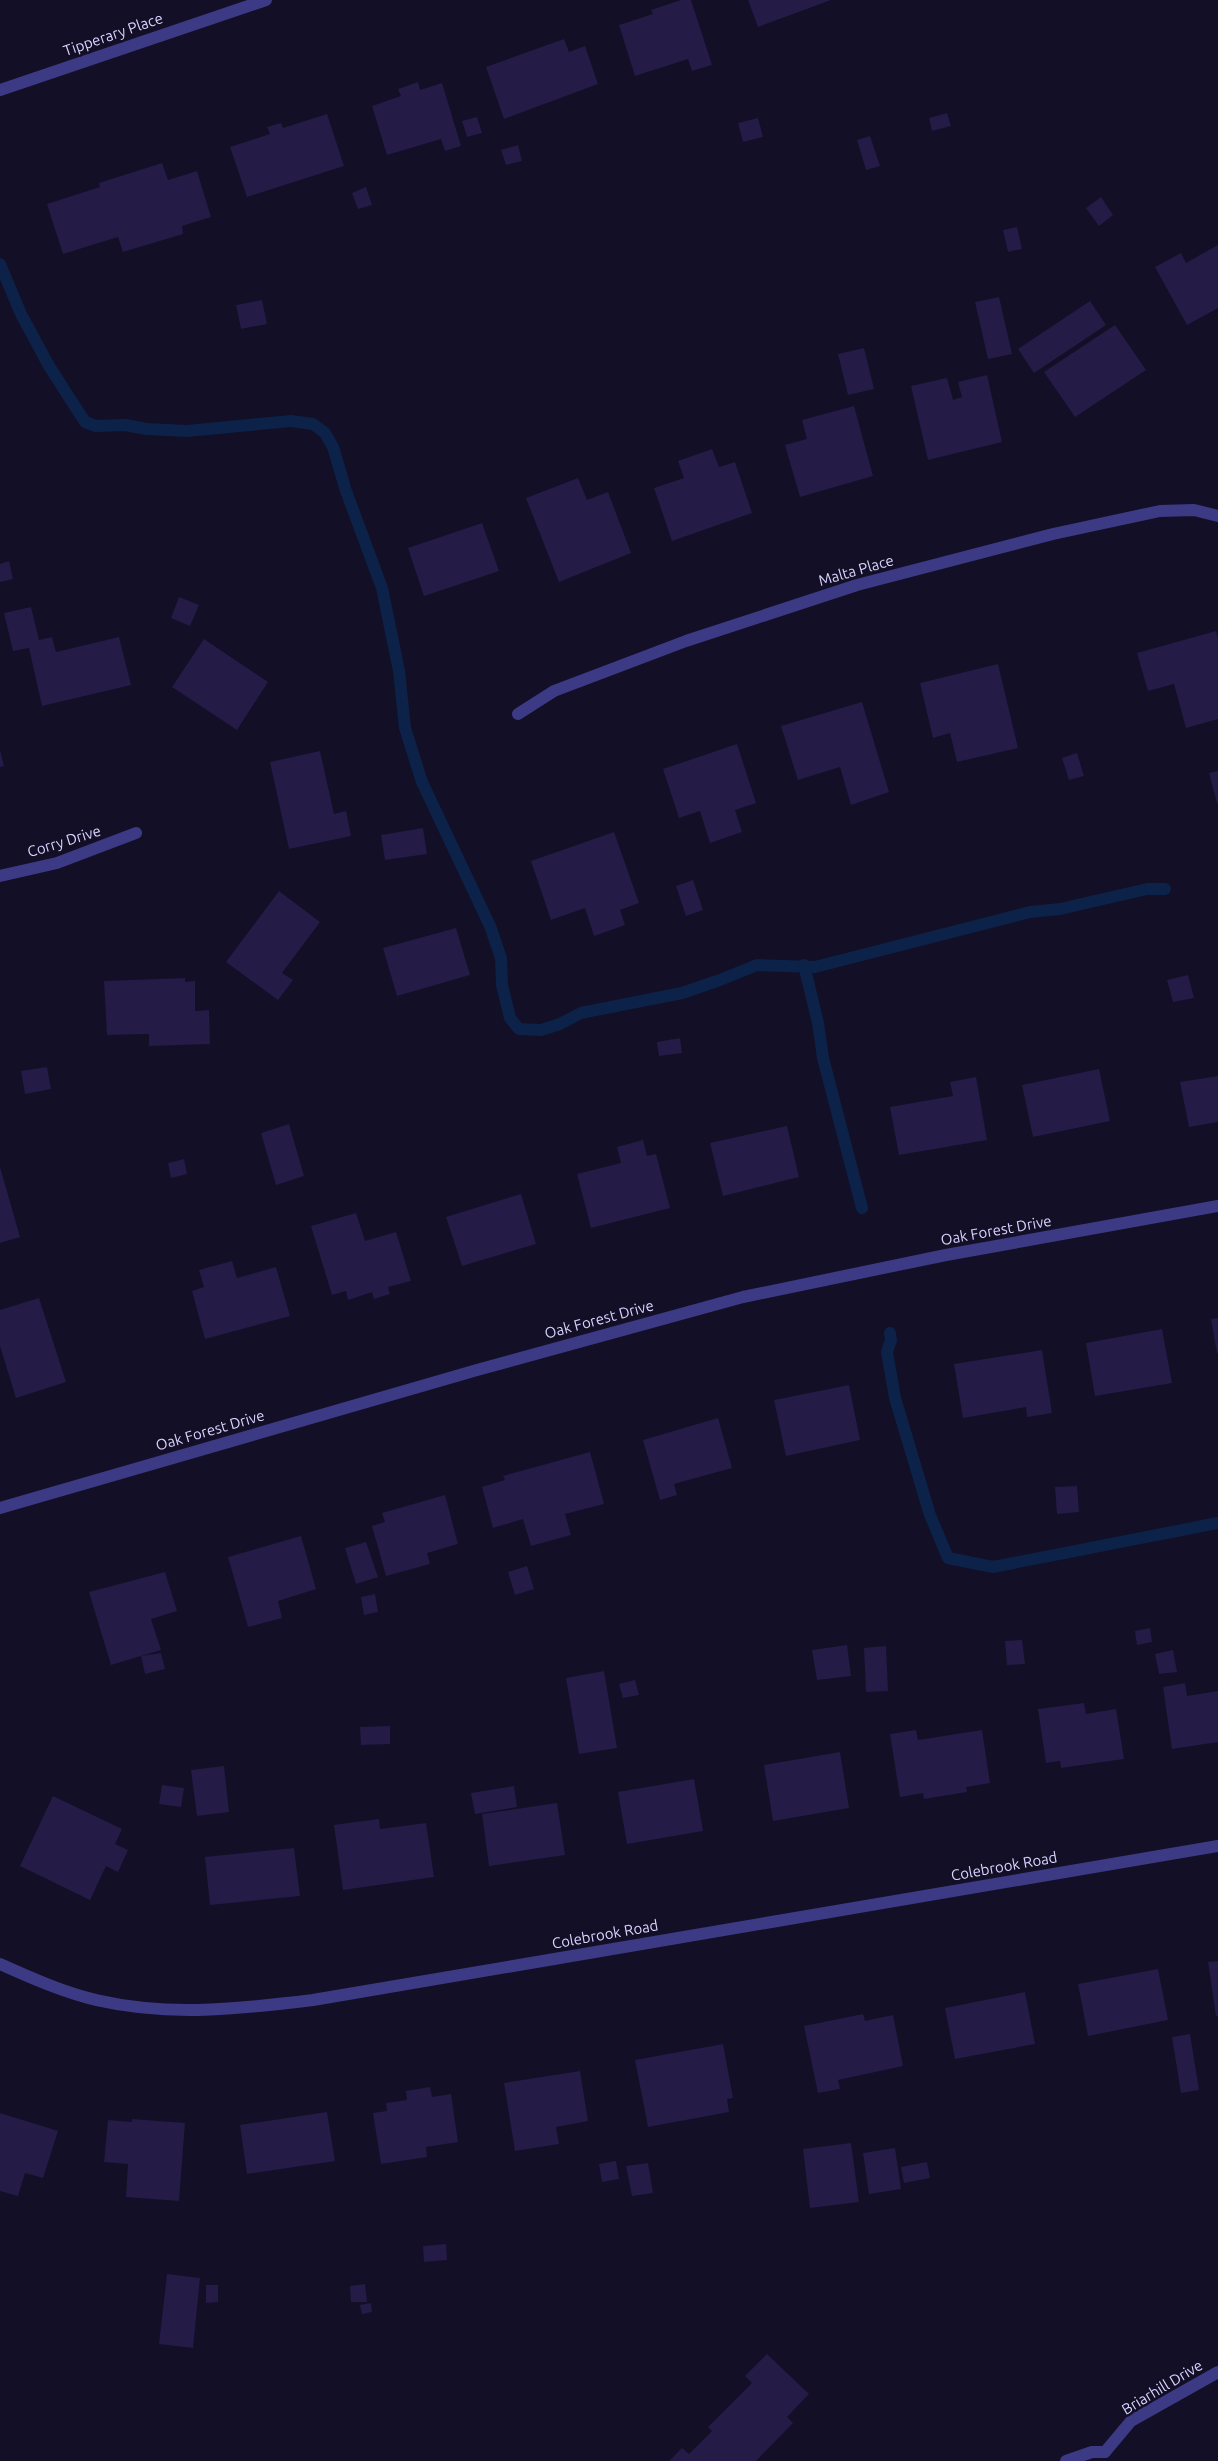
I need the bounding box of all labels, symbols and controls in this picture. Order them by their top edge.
street label: Tipperary Place [61,9,165,59]
street label: Malta Place [816,551,896,589]
street label: Corry Drive [25,822,103,860]
street label: Oak Forest Drive [939,1212,1053,1248]
street label: Oak Forest Drive [543,1296,655,1342]
street label: Oak Forest Drive [154,1406,266,1454]
street label: Colebrook Road [949,1848,1059,1884]
street label: Colebrook Road [550,1916,660,1952]
street label: Briarhill Drive [1119,2356,1205,2418]

